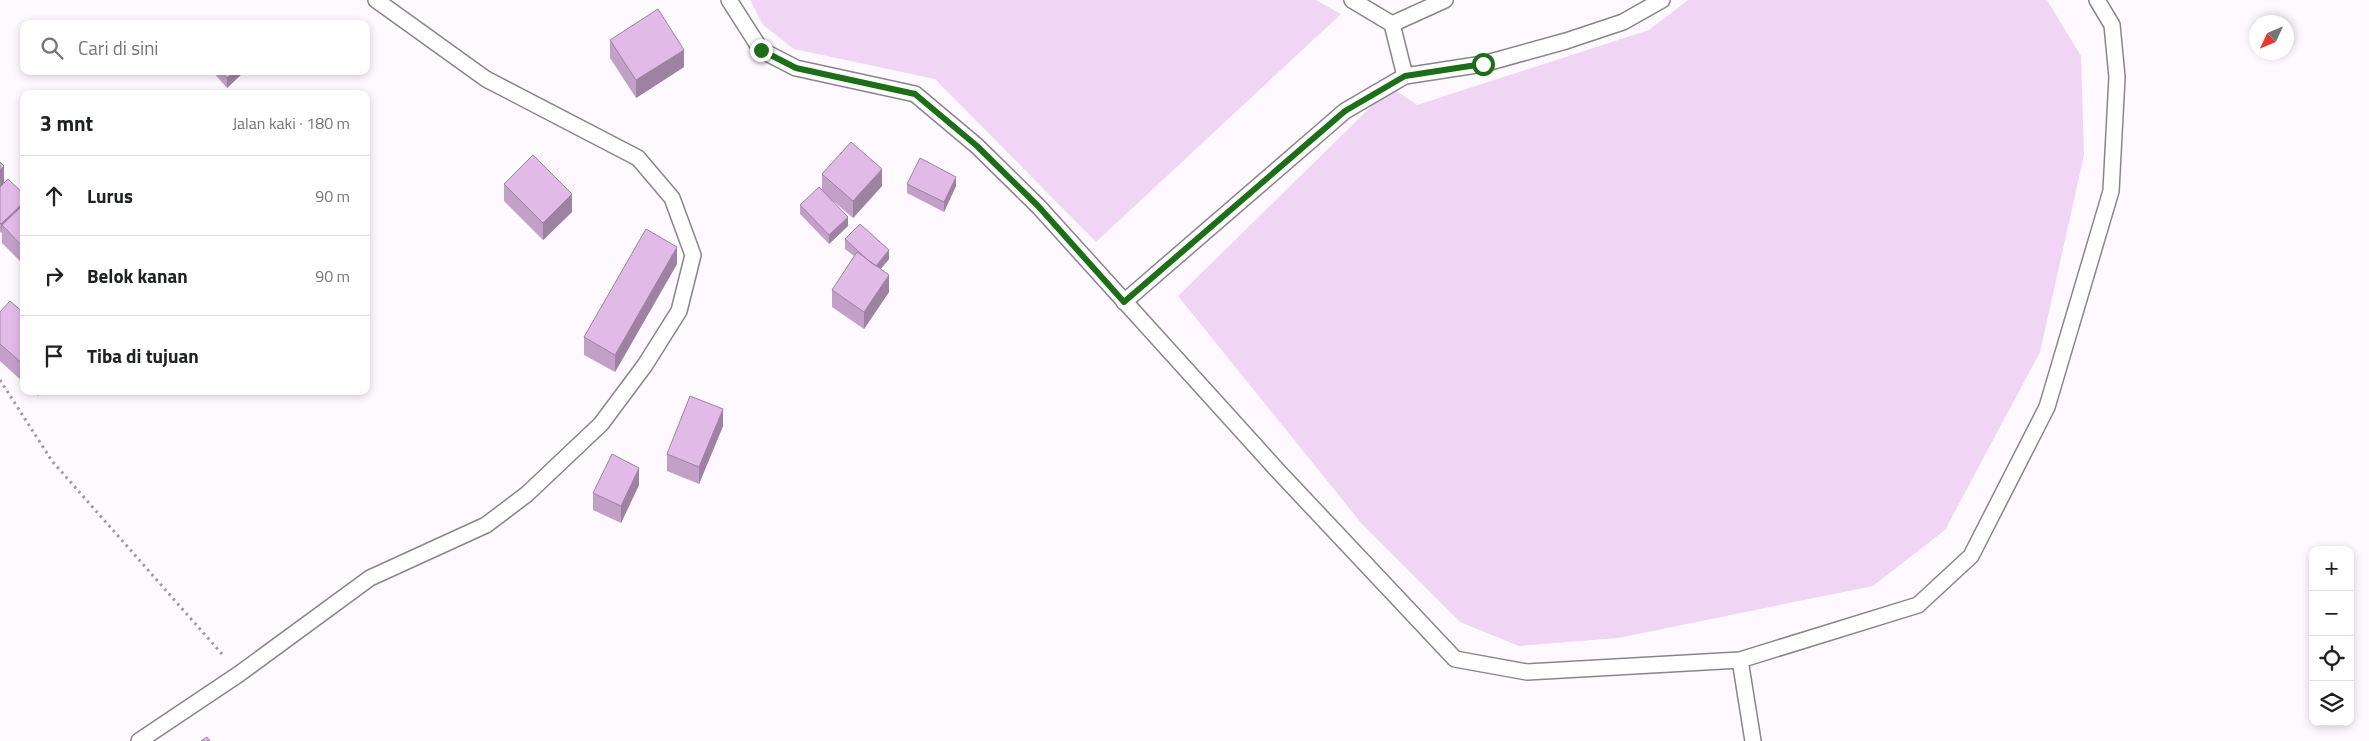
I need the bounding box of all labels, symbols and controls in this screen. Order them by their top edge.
north arrow [2249,15,2294,60]
search box [20,20,370,75]
text: Cari di sini [78,33,159,62]
icon: search [38,34,66,62]
route end [750,39,773,62]
route start [1472,53,1495,76]
text: 3 mnt [40,107,93,139]
text: Jalan kaki · 180 m [232,111,350,135]
text: Lurus [87,181,133,210]
icon: ahead [40,182,68,210]
text: 90 m [315,184,350,208]
text: Belok kanan [87,261,188,290]
icon: right [40,262,68,290]
text: 90 m [315,264,350,288]
text: Tiba di tujuan [87,341,199,370]
icon: arrive [40,342,68,370]
map controls [2309,546,2354,726]
button: + [2309,546,2354,591]
button: − [2309,591,2354,636]
button: locate [2309,636,2354,681]
button: layers [2309,681,2354,726]

